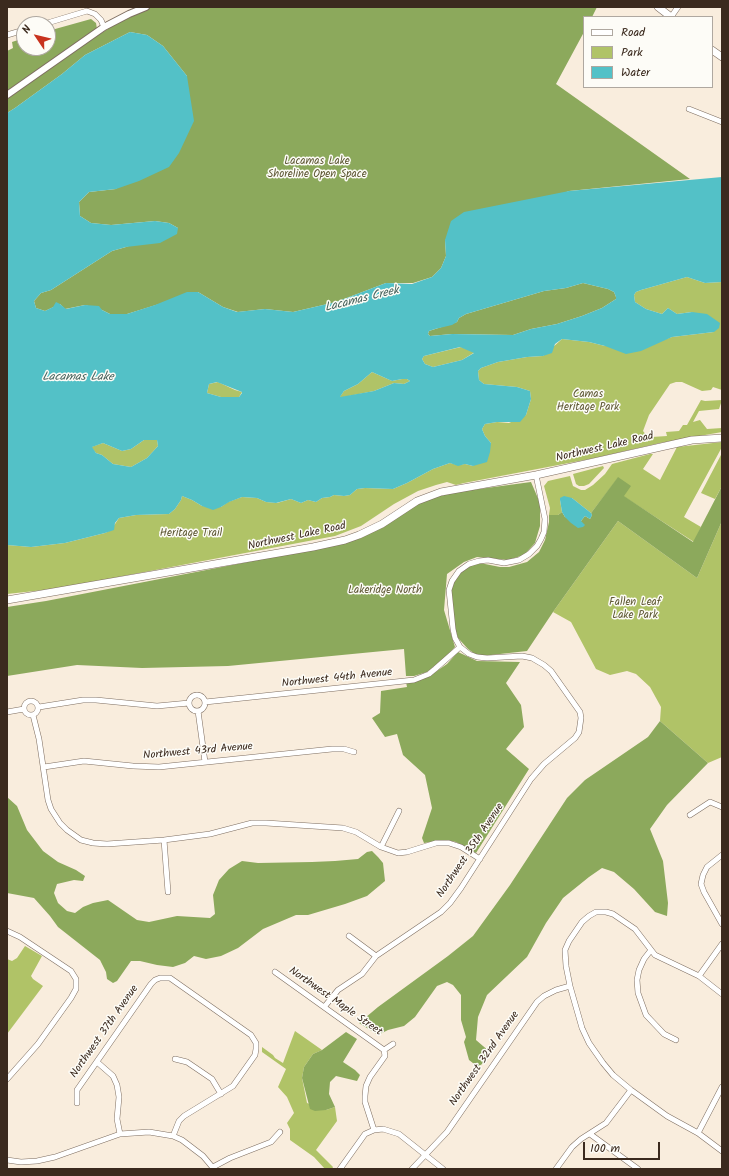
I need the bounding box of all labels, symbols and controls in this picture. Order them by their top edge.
north arrow [16,16,56,56]
legend [583,16,713,88]
text: N [18,22,36,38]
text: Road [621,23,645,42]
text: Park [621,43,643,62]
text: Water [621,63,650,82]
park label: Lacamas Lake Shoreline Open Space [267,155,367,181]
water label: Lacamas Creek [323,284,401,316]
water label: Lacamas Lake [42,371,114,385]
park label: Camas Heritage Park [557,388,619,414]
street label: Northwest Lake Road [555,430,655,466]
street label: Northwest Lake Road [247,520,347,554]
park label: Heritage Trail [160,527,222,541]
park label: Lakeridge North [348,584,422,598]
park label: Fallen Leaf Lake Park [609,596,661,622]
street label: Northwest 44th Avenue [281,667,393,691]
street label: Northwest 43rd Avenue [143,741,253,763]
street label: Northwest 35th Avenue [434,801,508,901]
street label: Northwest Maple Street [286,965,384,1039]
street label: Northwest 37th Avenue [68,983,142,1081]
street label: Northwest 32nd Avenue [447,1009,523,1109]
scale bar [585,1134,662,1160]
text: 100 m [590,1139,620,1158]

